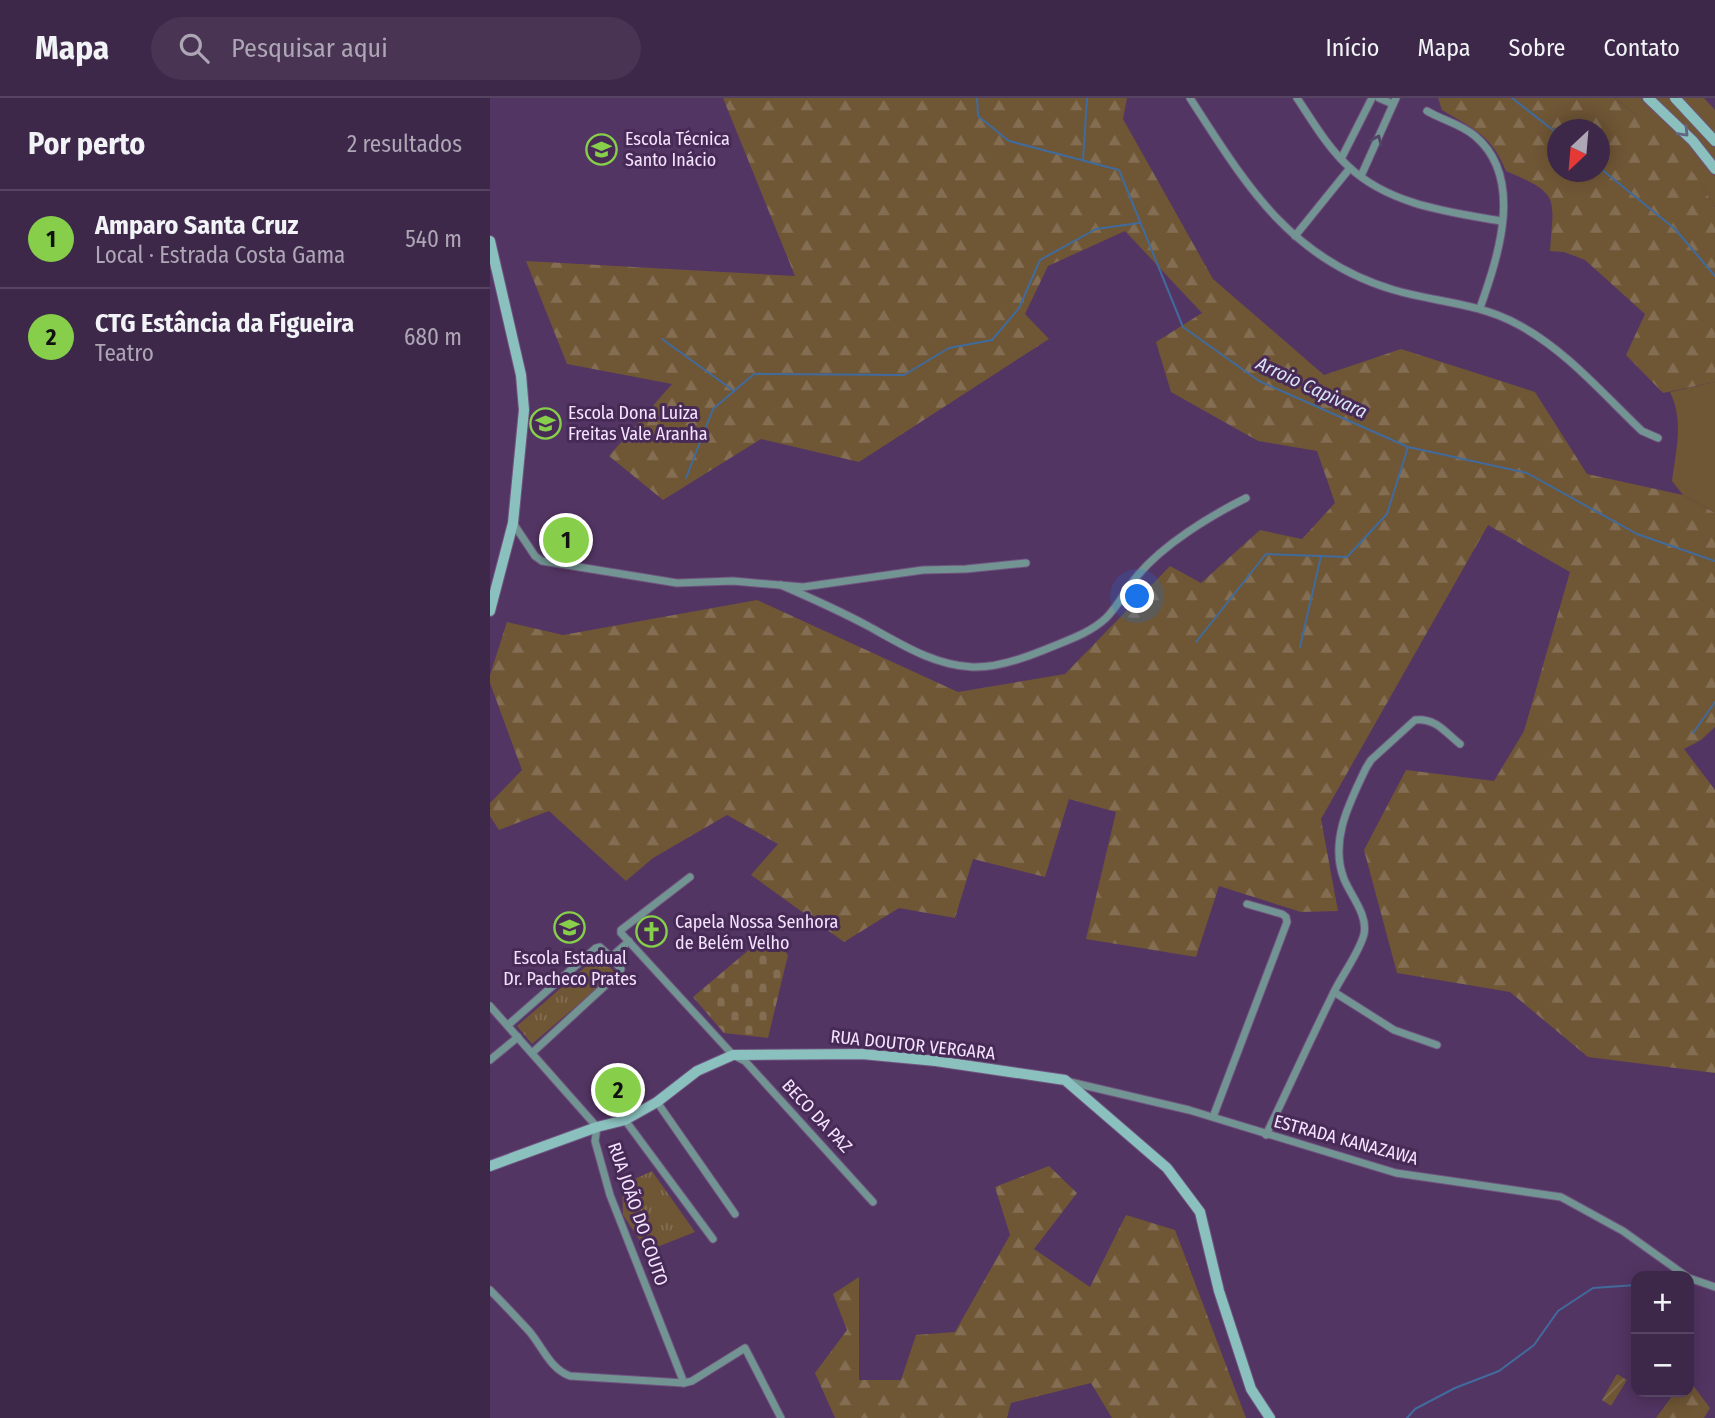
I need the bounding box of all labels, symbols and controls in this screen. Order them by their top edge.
search box [151,17,641,80]
text: Mapa [35,28,109,68]
icon: search [175,29,213,67]
text: Pesquisar aqui [231,33,388,64]
text: Início [1326,34,1379,62]
text: Mapa [1417,34,1471,62]
text: Sobre [1509,34,1565,62]
text: Contato [1603,34,1680,62]
north arrow [1547,119,1610,182]
one-way arrow [1676,123,1688,136]
text: Por perto [28,126,145,162]
place label: Escola Técnica Santo Inácio [625,128,730,171]
text: 2 resultados [347,130,462,158]
school or university icon: Escola Técnica Santo Inácio [585,132,619,166]
one-way arrow [1369,135,1383,147]
text: Amparo Santa Cruz [95,210,298,241]
text: 1 [46,225,56,253]
text: 540 m [405,225,462,253]
text: Local · Estrada Costa Gama [95,241,345,269]
text: CTG Estância da Figueira [95,308,354,339]
text: 2 [46,323,56,351]
text: 680 m [404,323,462,351]
text: Teatro [95,339,154,367]
water label: Arroio Capivara [1252,351,1371,423]
place label: Escola Dona Luiza Freitas Vale Aranha [568,402,708,445]
school or university icon: Escola Dona Luiza Freitas Vale Aranha [528,406,562,440]
pin: 1 [543,514,589,566]
your location [1120,579,1154,613]
school or university icon: Escola Estadual Dr. Pacheco Prates [553,910,587,944]
place label: Capela Nossa Senhora de Belém Velho [675,911,838,954]
church icon: Capela Nossa Senhora de Belém Velho [635,915,669,949]
place label: Escola Estadual Dr. Pacheco Prates [503,947,637,990]
street label: RUA DOUTOR VERGARA [830,1025,997,1065]
pin: 2 [595,1064,641,1116]
street label: BECO DA PAZ [777,1075,857,1157]
street label: ESTRADA KANAZAWA [1271,1110,1421,1170]
street label: RUA JOÃO DO COUTO [603,1139,673,1289]
map controls [1631,1271,1694,1397]
button: + [1631,1271,1694,1334]
button: − [1631,1334,1694,1397]

